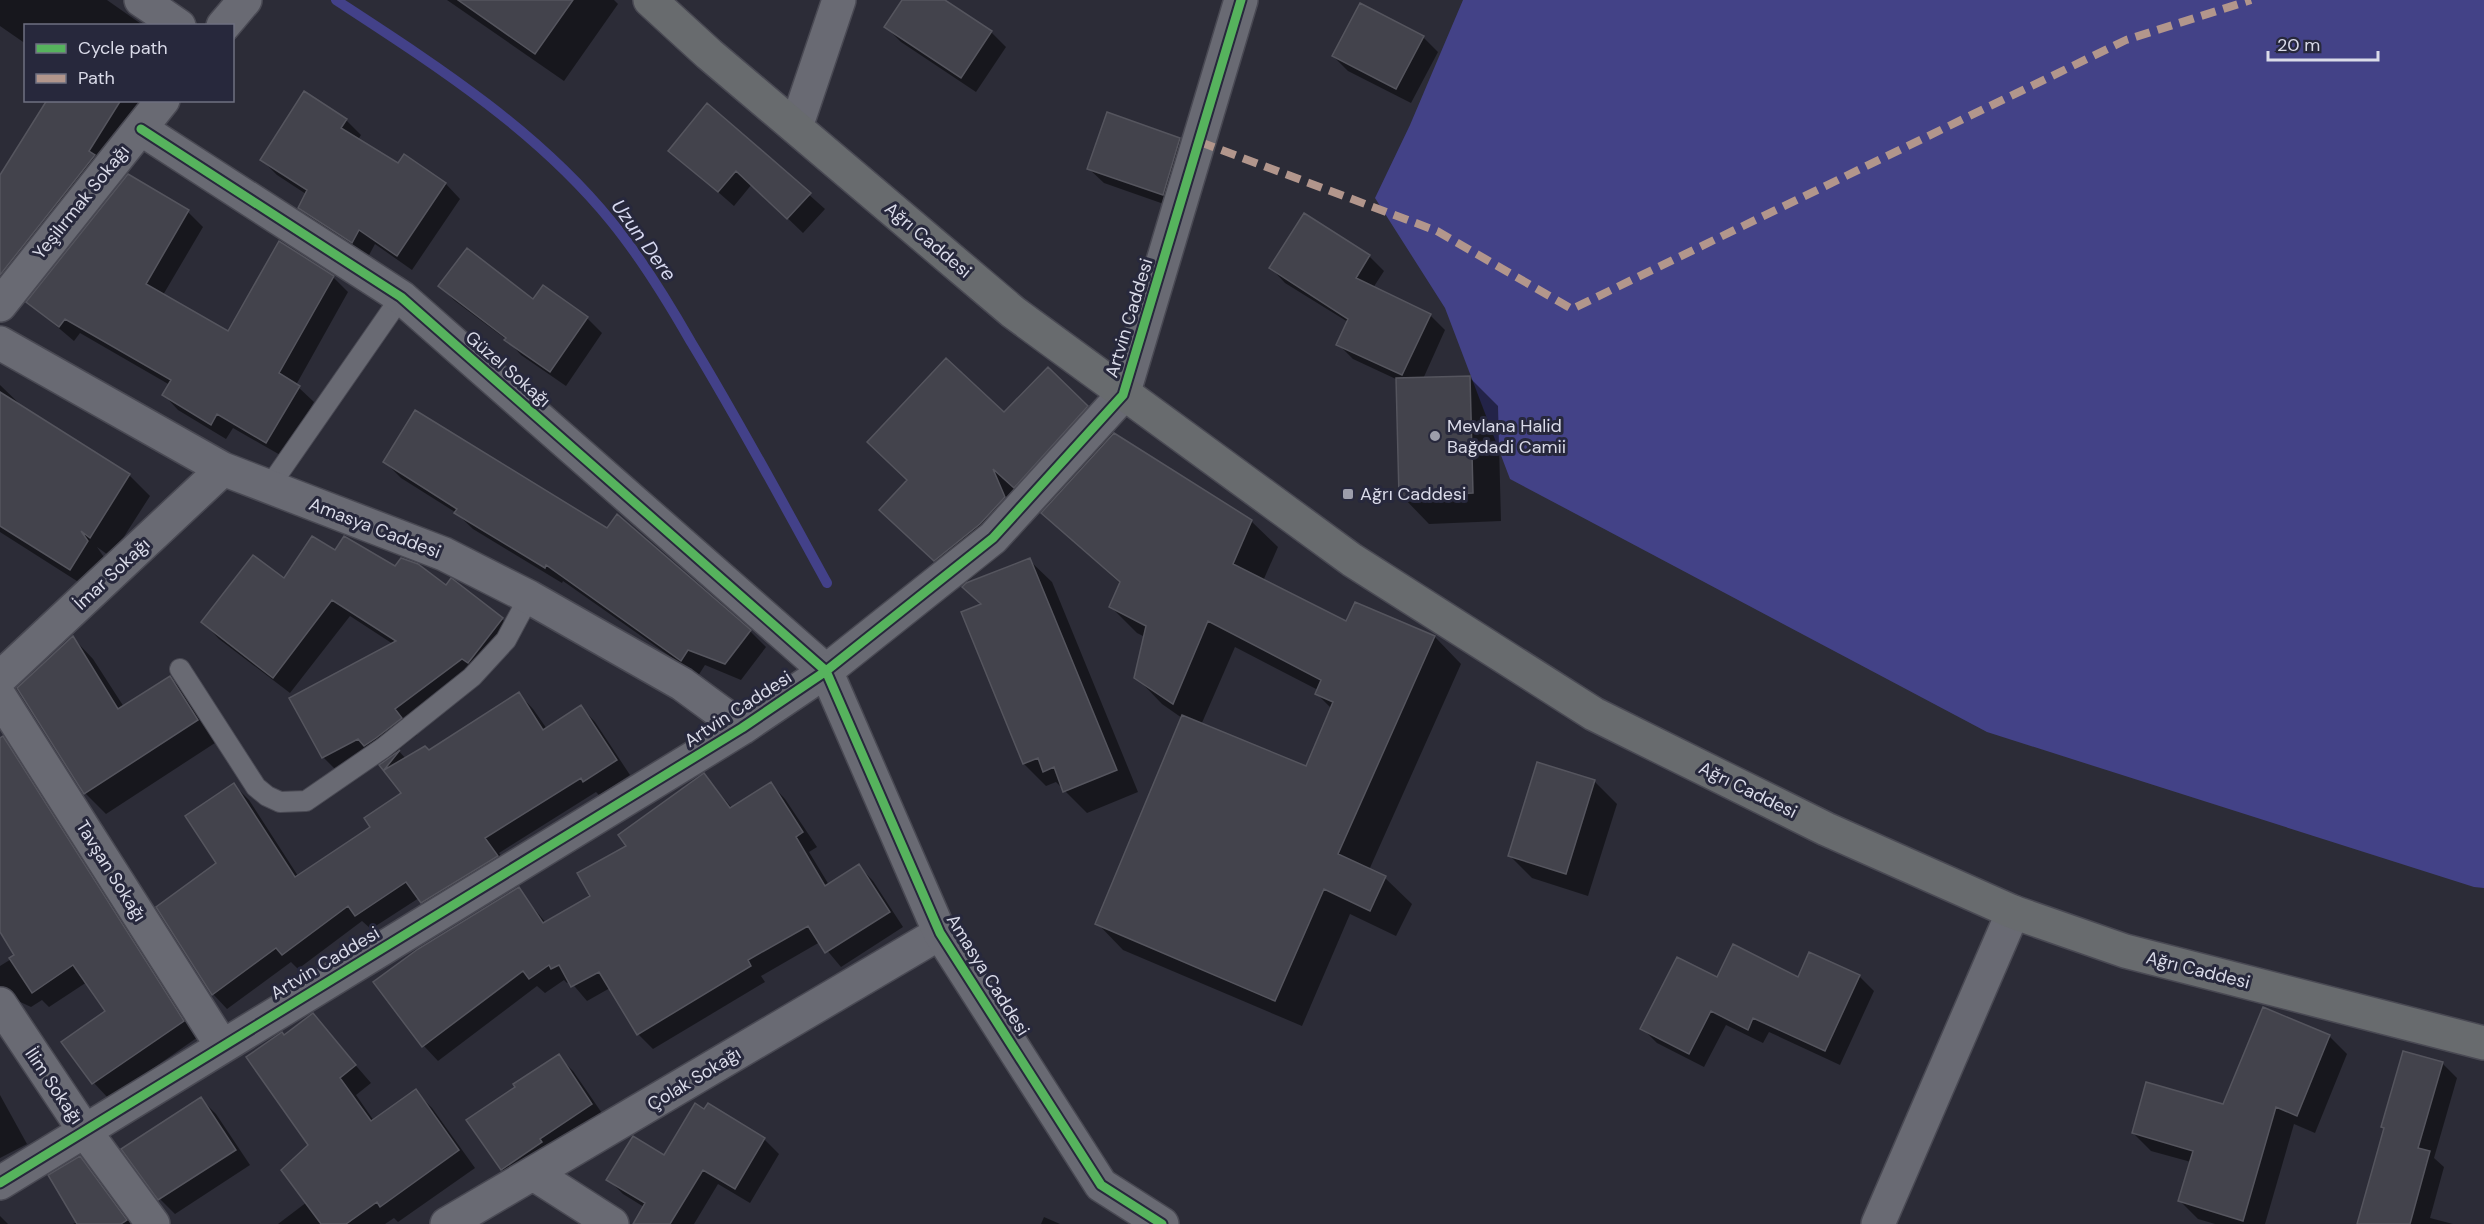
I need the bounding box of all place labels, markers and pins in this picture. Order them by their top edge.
place label: Mevlana Halid Bağdadi Camii [1447,414,1566,459]
marker: Mevlana Halid Bağdadi Camii [1428,429,1442,443]
place label: Ağrı Caddesi [1360,482,1466,506]
marker: Ağrı Caddesi [1341,487,1355,501]

